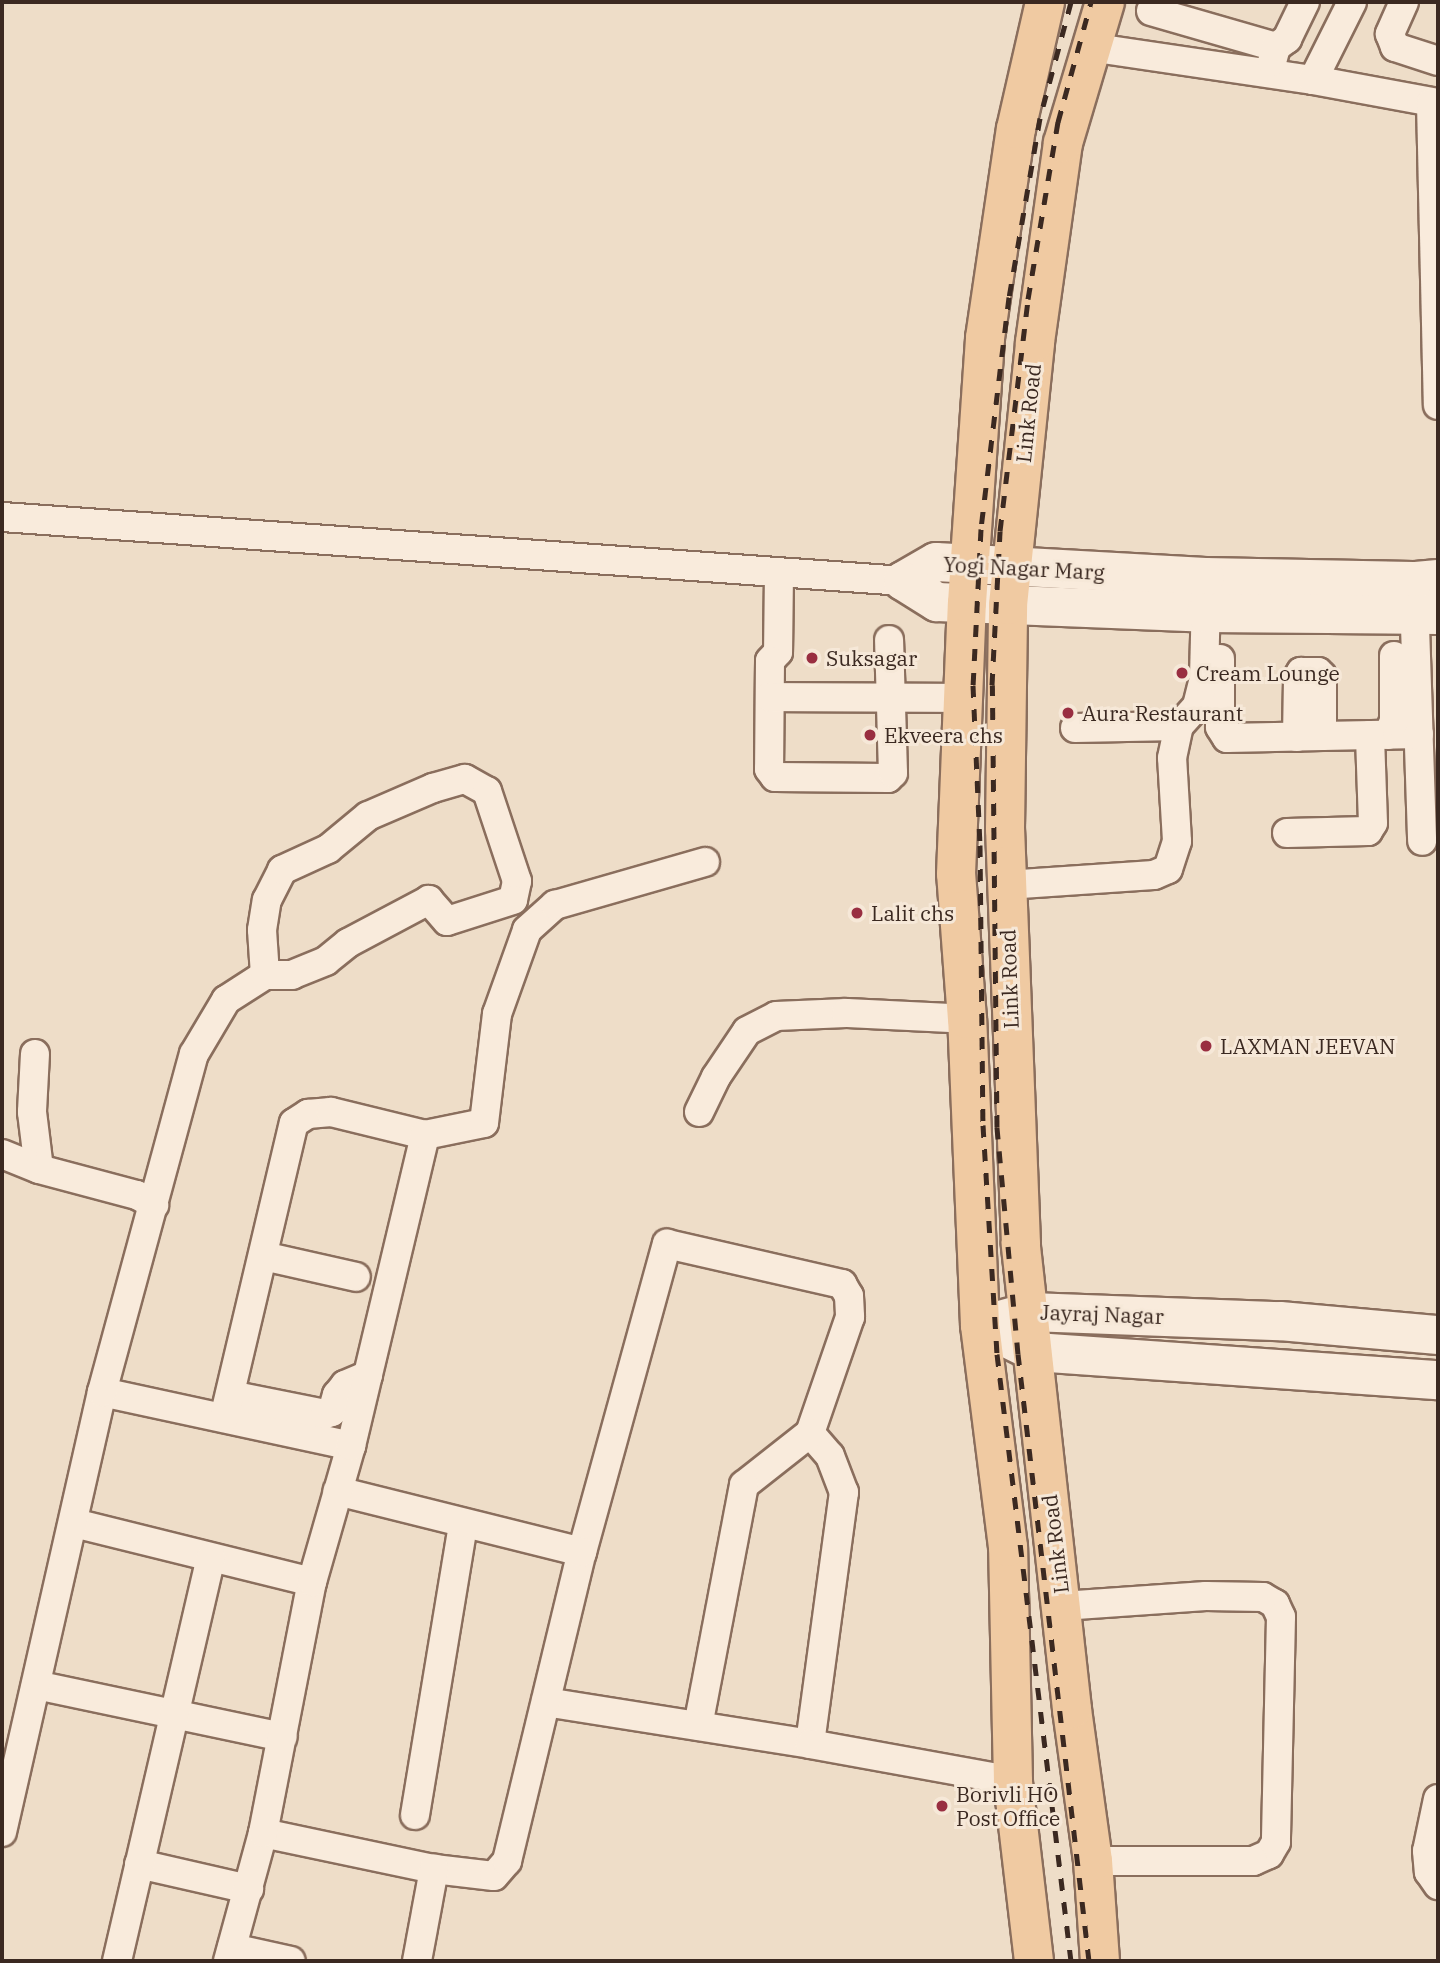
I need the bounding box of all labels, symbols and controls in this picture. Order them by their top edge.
street label: Link Road [1010,362,1046,464]
street label: Yogi Nagar Marg [943,551,1105,585]
place label: Suksagar [826,645,917,671]
marker: Suksagar [804,650,820,666]
place label: Cream Lounge [1196,660,1340,686]
marker: Cream Lounge [1174,665,1190,681]
place label: Aura Restaurant [1082,700,1243,726]
marker: Aura Restaurant [1060,705,1076,721]
place label: Ekveera chs [884,722,1003,748]
marker: Ekveera chs [862,727,878,743]
place label: Lalit chs [871,900,954,926]
marker: Lalit chs [849,905,865,921]
street label: Link Road [995,929,1023,1029]
place label: LAXMAN JEEVAN [1220,1033,1395,1059]
marker: LAXMAN JEEVAN [1198,1038,1214,1054]
street label: Jayraj Nagar [1040,1299,1164,1329]
street label: Link Road [1036,1493,1074,1595]
place label: Borivli HO Post Office [956,1781,1060,1831]
marker: Borivli HO Post Office [934,1798,950,1814]

